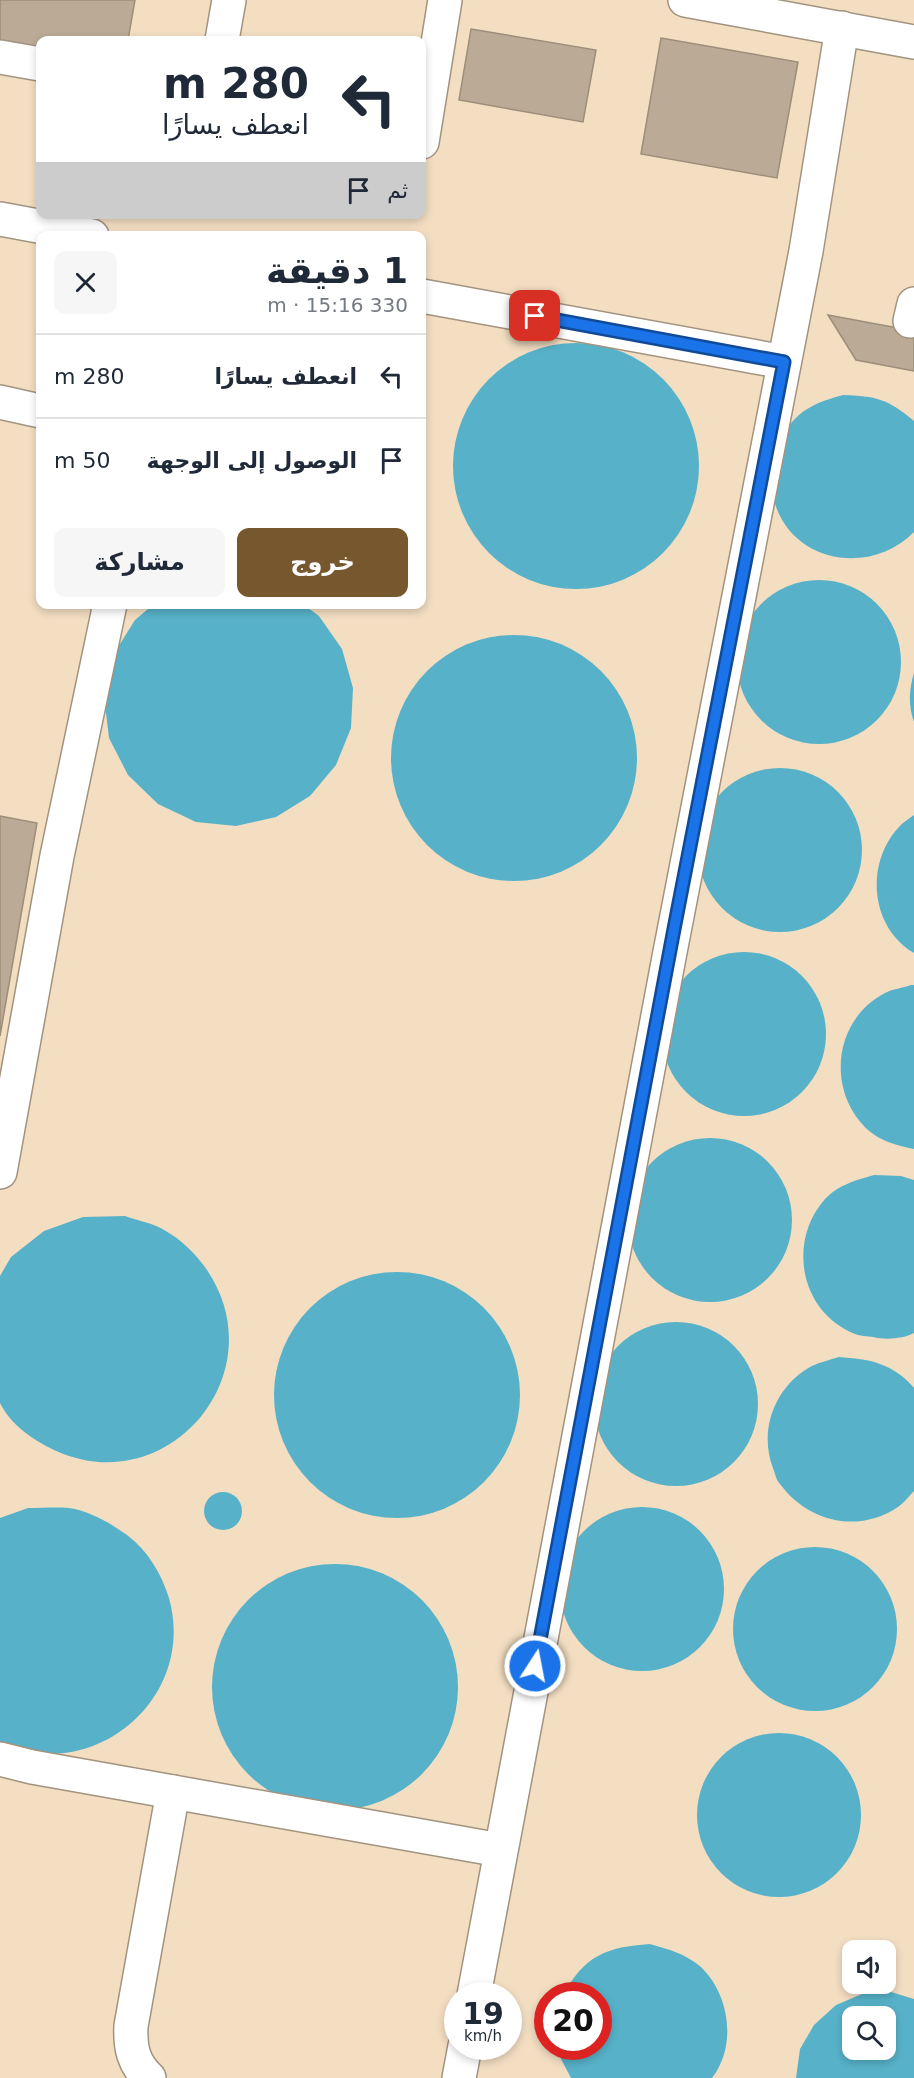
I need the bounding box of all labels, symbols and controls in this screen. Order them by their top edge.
text: 280 m [163,59,309,108]
icon: left [330,60,408,138]
text: انعطف يسارًا [162,109,309,140]
icon: arrive [342,174,375,207]
text: ثم [387,178,408,203]
text: 1 دقيقة [266,250,408,291]
button: close [54,251,117,314]
pin [509,290,560,341]
text: 330 m · 15:16 [267,293,408,317]
icon: arrive [518,299,551,332]
icon: left [375,360,408,393]
text: 280 m [54,364,124,389]
text: انعطف يسارًا [214,364,357,389]
icon: arrive [375,444,408,477]
text: 50 m [54,448,110,473]
text: الوصول إلى الوجهة [147,448,357,473]
button: مشاركة [54,528,225,597]
button: خروج [237,528,408,597]
position arrow [503,1634,567,1698]
map controls [842,1940,896,2060]
button: sound [842,1940,896,1994]
speed limit sign: 20 [534,1982,612,2060]
text: 19 [462,1996,504,2031]
button: search [842,2006,896,2060]
text: km/h [464,2027,502,2045]

